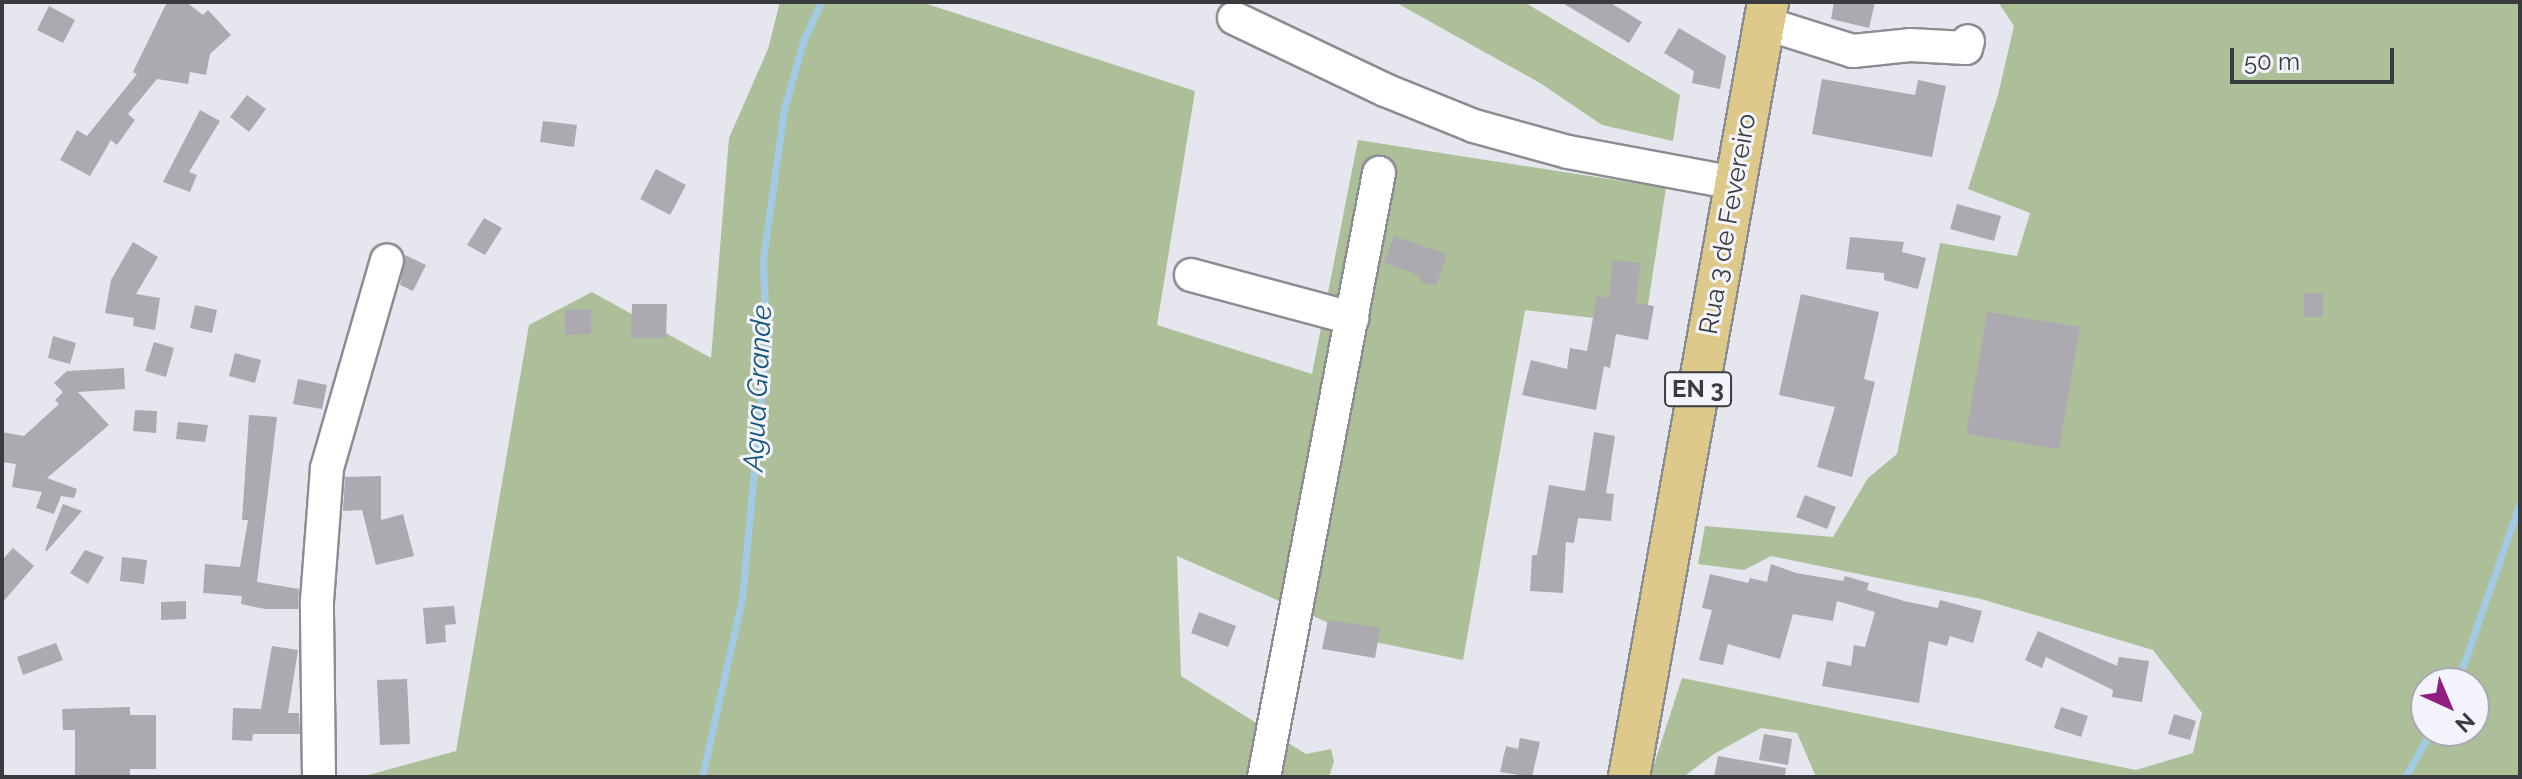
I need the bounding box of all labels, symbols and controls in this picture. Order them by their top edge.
scale bar [2234,32,2398,82]
text: 50 m [2244,47,2300,76]
street label: Rua 3 de Fevereiro [1693,111,1763,337]
water label: Agua Grande [737,304,779,472]
road number: EN 3 [1664,369,1732,409]
north arrow [2410,667,2490,747]
text: N [2450,708,2480,738]

